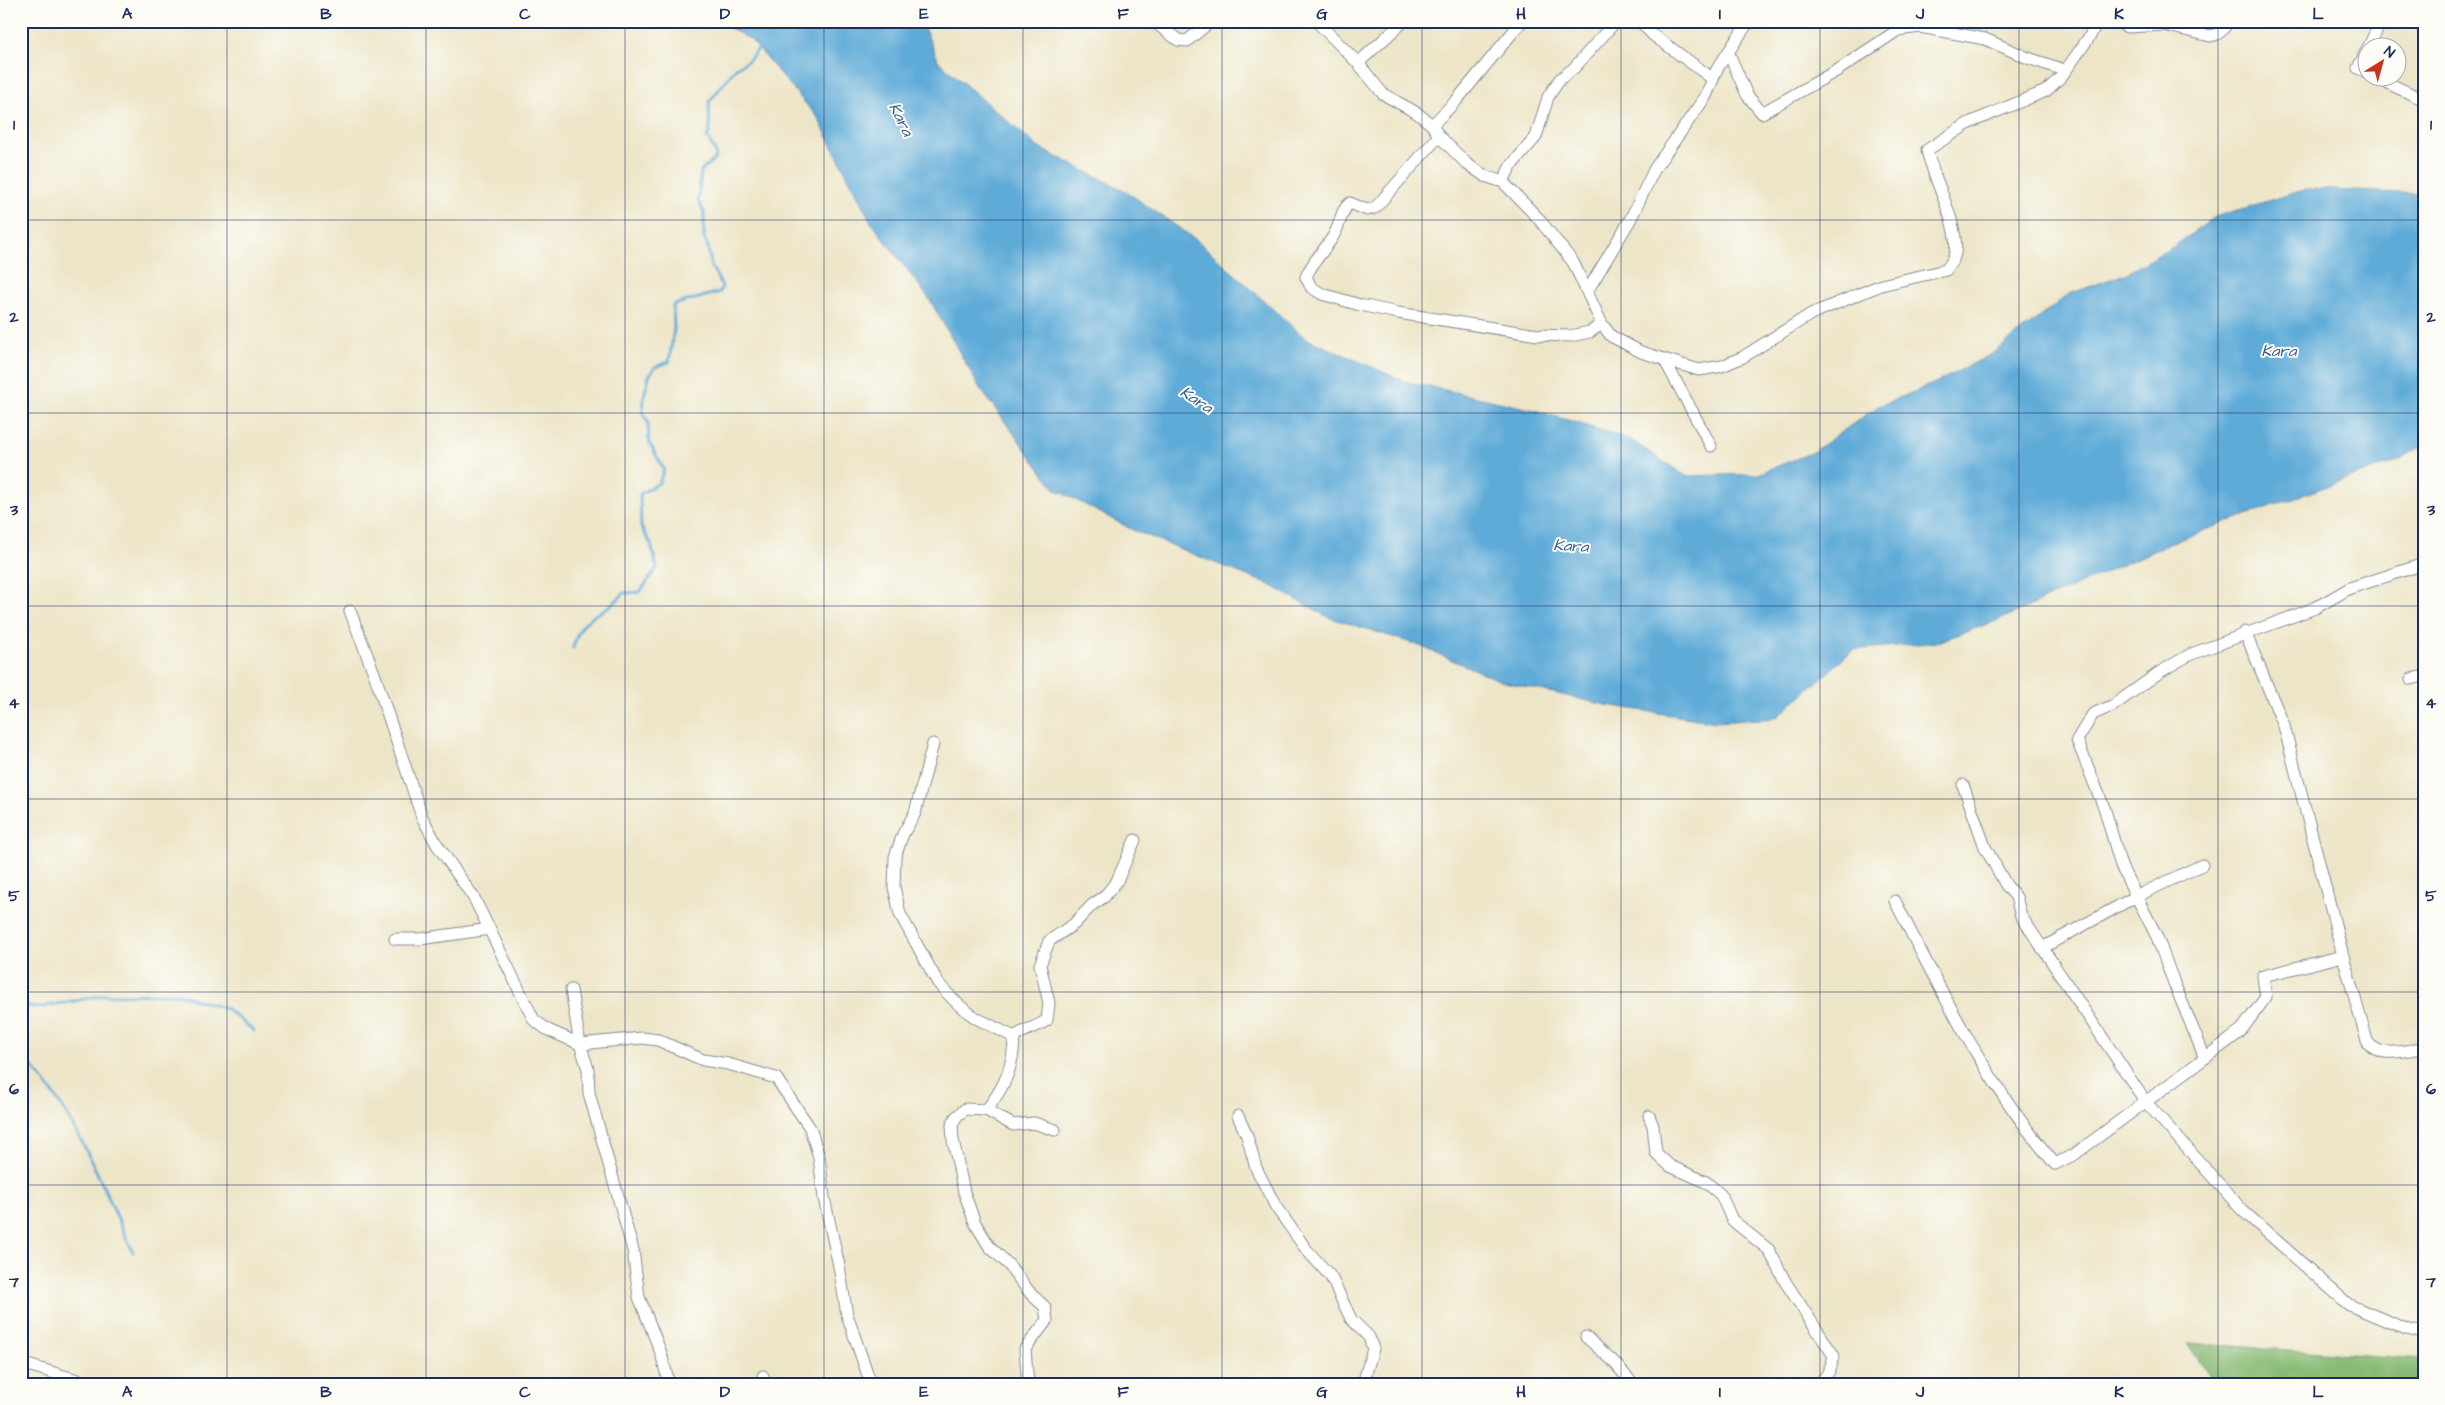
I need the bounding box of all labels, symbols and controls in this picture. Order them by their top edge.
text: A [122,3,133,25]
text: B [320,3,332,25]
text: C [519,3,531,25]
text: D [720,3,731,25]
text: E [919,3,929,25]
text: F [1117,3,1129,25]
text: G [1316,3,1328,25]
text: H [1516,3,1526,25]
text: I [1719,3,1721,25]
text: J [1915,3,1925,25]
text: K [2114,3,2124,25]
text: L [2312,3,2324,25]
north arrow [2358,38,2408,88]
text: N [2380,42,2399,63]
water label: Kara [883,99,919,141]
text: 1 [13,114,16,136]
text: 1 [2430,114,2433,136]
text: 2 [8,306,19,328]
text: 2 [2425,306,2436,328]
water label: Kara [2262,340,2297,362]
water label: Kara [1176,381,1218,419]
text: 3 [9,499,19,521]
text: 3 [2426,499,2436,521]
water label: Kara [1553,534,1590,558]
text: 4 [9,692,20,714]
text: 4 [2426,692,2437,714]
text: 5 [8,885,20,907]
text: 5 [2425,885,2437,907]
text: 6 [9,1078,19,1100]
text: 6 [2426,1078,2436,1100]
text: 7 [8,1271,19,1293]
text: 7 [2425,1271,2436,1293]
text: A [122,1381,133,1403]
text: B [320,1381,332,1403]
text: C [519,1381,531,1403]
text: D [720,1381,731,1403]
text: E [919,1381,929,1403]
text: F [1117,1381,1129,1403]
text: G [1316,1381,1328,1403]
text: H [1516,1381,1526,1403]
text: I [1719,1381,1721,1403]
text: J [1915,1381,1925,1403]
text: K [2114,1381,2124,1403]
text: L [2312,1381,2324,1403]

